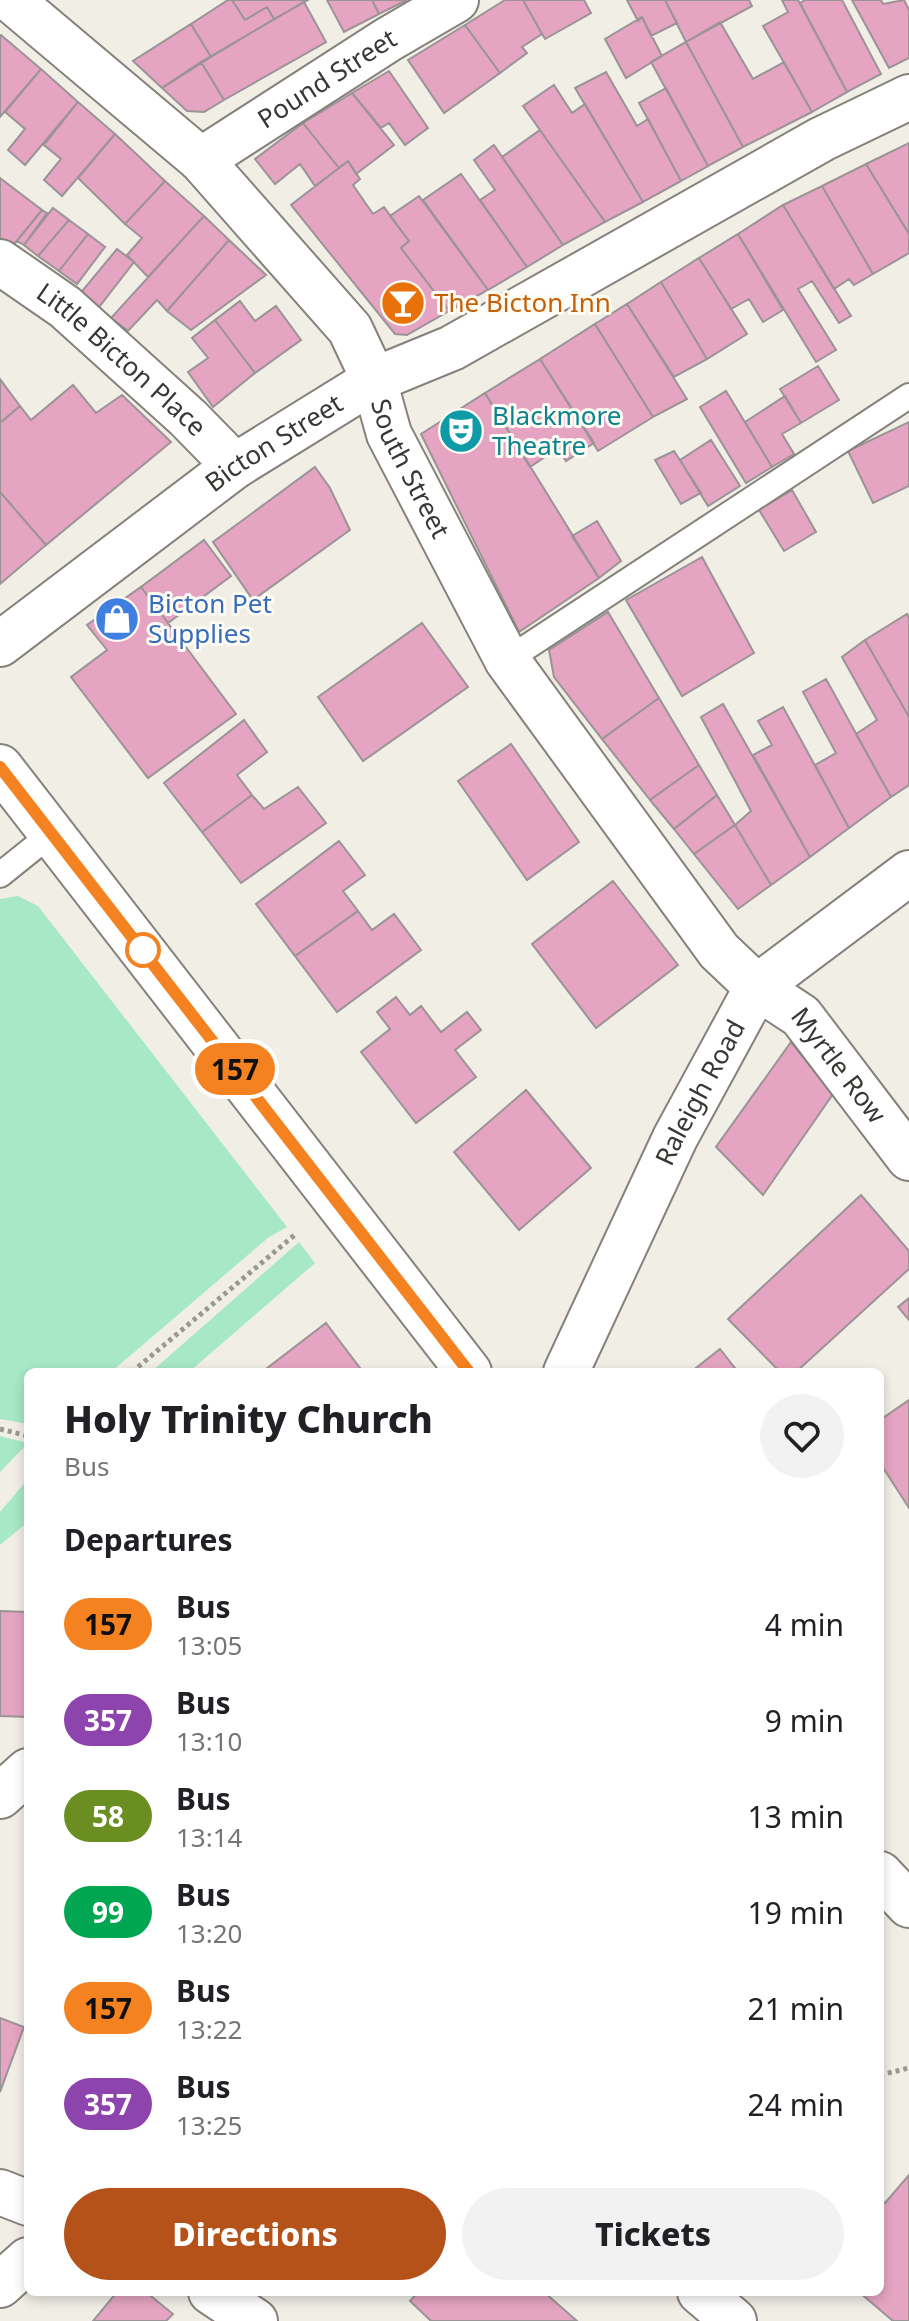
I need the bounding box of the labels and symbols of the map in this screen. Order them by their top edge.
street label: Pound Street [250,20,403,136]
street label: Little Bicton Place [30,274,215,444]
bar icon: The Bicton Inn [379,279,427,327]
place label: The Bicton Inn [434,284,611,320]
street label: Bicton Street [197,385,349,500]
street label: South Street [363,395,459,544]
place label: Blackmore Theatre [492,397,621,463]
theatre icon: Blackmore Theatre [437,407,485,455]
place label: Bicton Pet Supplies [148,585,272,651]
shop icon: Bicton Pet Supplies [93,595,141,643]
unlabelled marker [126,933,160,967]
street label: Myrtle Row [783,999,895,1131]
street label: Raleigh Road [646,1013,753,1171]
line badge: 157 [189,1043,281,1095]

